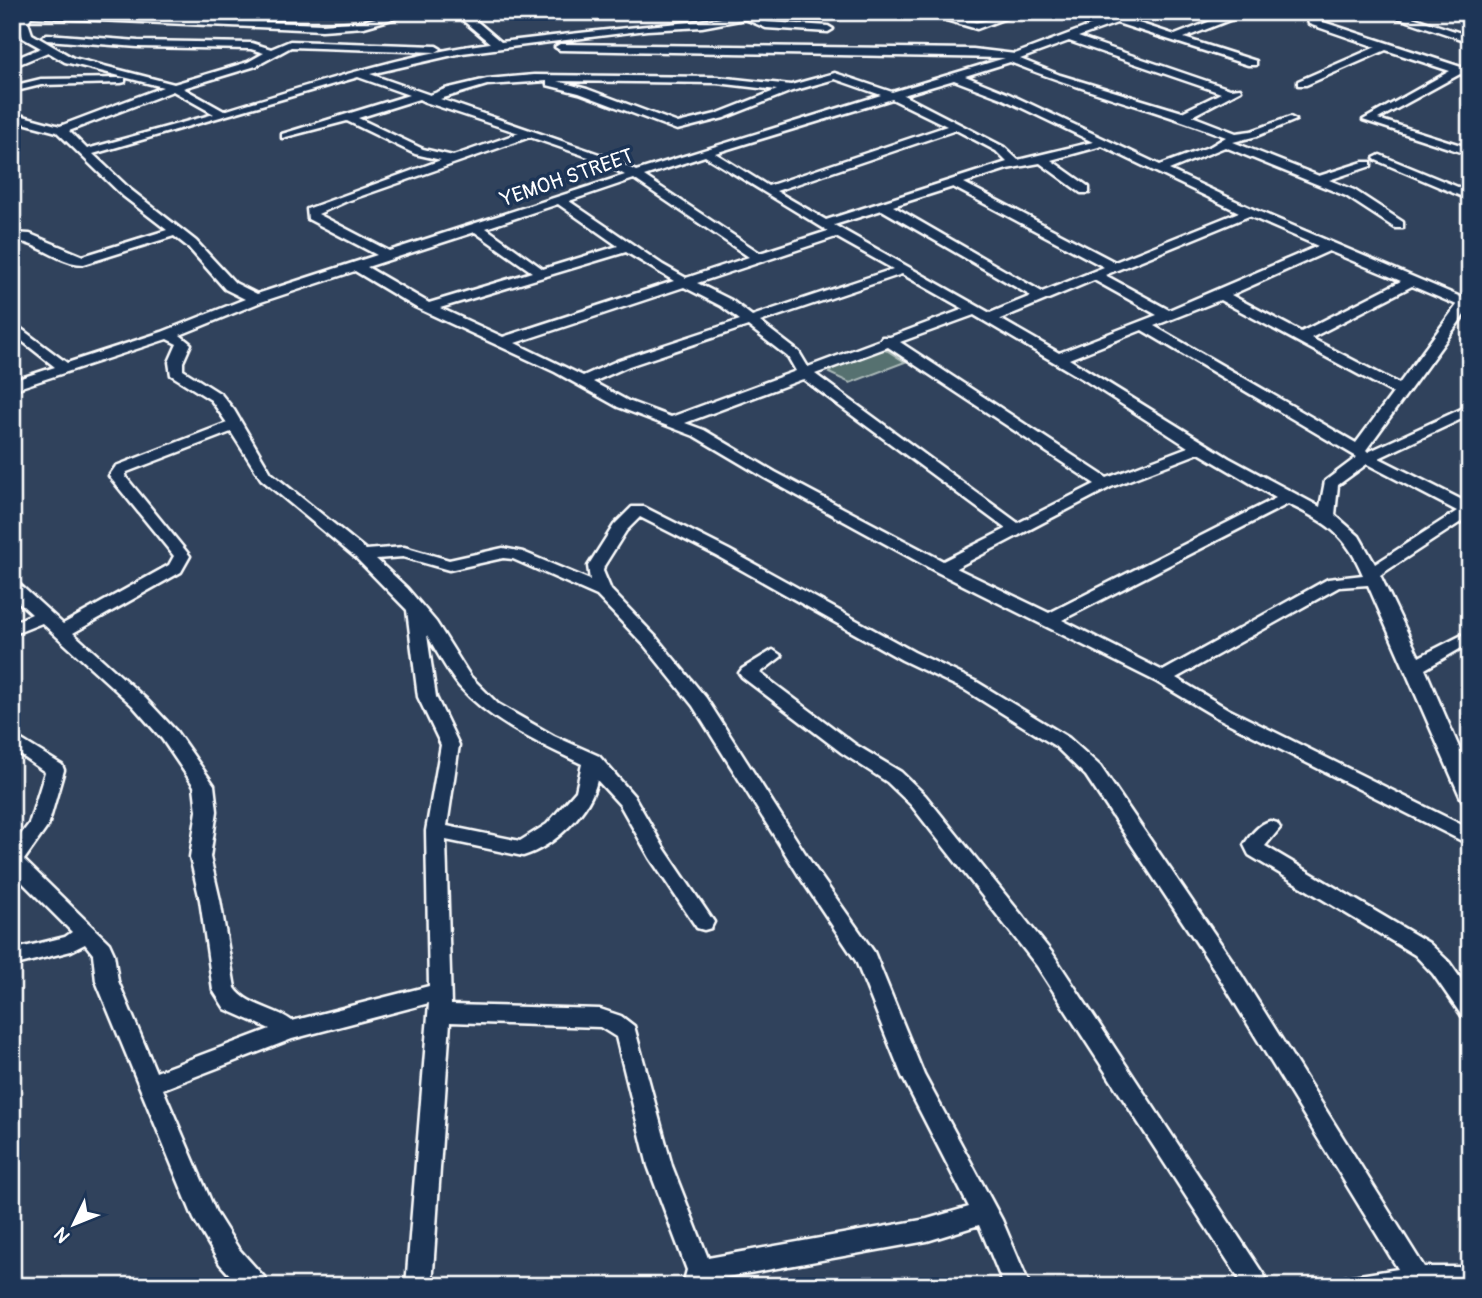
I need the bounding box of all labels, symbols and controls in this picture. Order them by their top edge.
street label: YEMOH STREET [496,143,637,214]
north arrow [38,1190,108,1260]
text: N [49,1222,75,1248]

